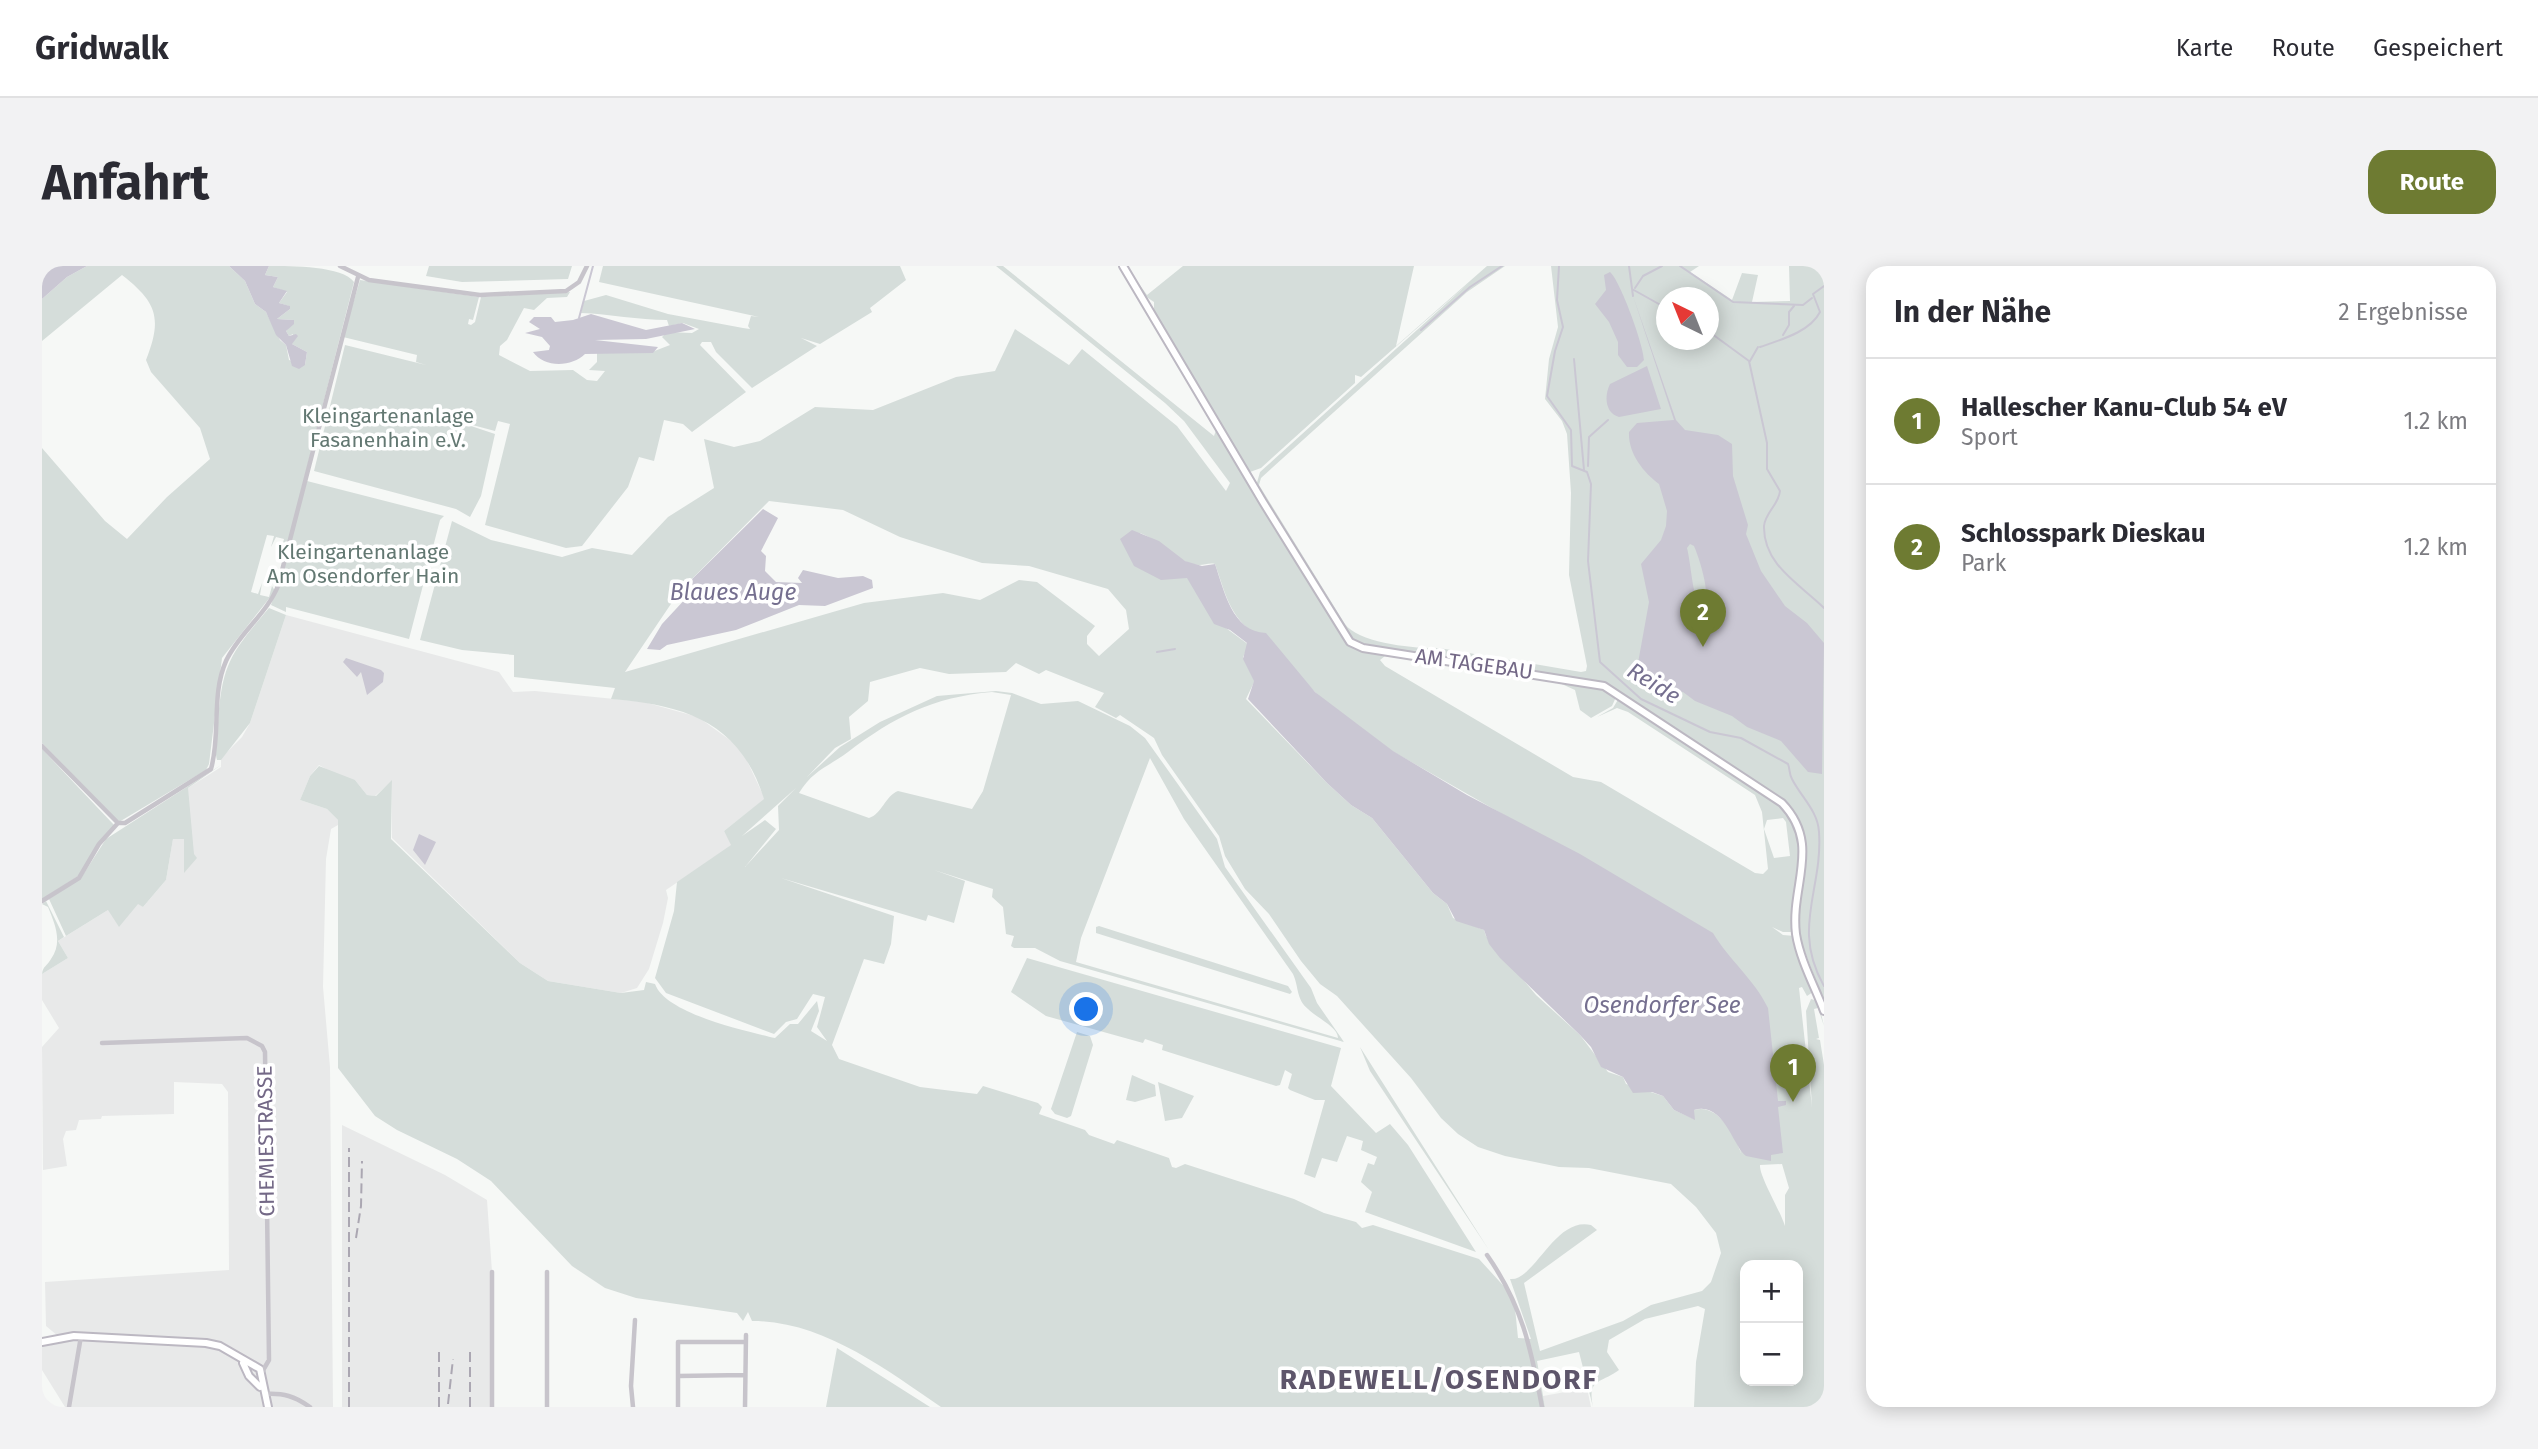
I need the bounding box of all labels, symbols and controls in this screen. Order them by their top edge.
text: Gridwalk [35,28,169,68]
text: Karte [2176,34,2233,62]
text: Route [2271,34,2335,62]
text: Gespeichert [2373,34,2503,62]
button: Route [2368,150,2496,214]
text: Anfahrt [42,153,209,212]
north arrow [1656,287,1719,350]
text: In der Nähe [1894,294,2051,330]
text: 2 Ergebnisse [2338,298,2468,326]
text: Hallescher Kanu-Club 54 eV [1961,392,2287,423]
park label: Kleingartenanlage Fasanenhain e.V. [302,403,474,453]
text: 1 [1912,407,1922,435]
text: 1.2 km [2404,407,2468,435]
text: Sport [1961,423,2018,451]
text: Schlosspark Dieskau [1961,518,2206,549]
text: 2 [1911,533,1923,561]
text: 1.2 km [2404,533,2468,561]
park label: Kleingartenanlage Am Osendorfer Hain [267,539,459,589]
text: Park [1961,549,2006,577]
water label: Blaues Auge [670,578,796,606]
pin: 2 [1680,589,1726,647]
street label: AM TAGEBAU [1414,643,1534,685]
water label: Reide [1622,656,1686,710]
water label: Osendorfer See [1583,991,1741,1019]
your location [1069,992,1103,1026]
pin: 1 [1770,1044,1816,1102]
street label: CHEMIESTRASSE [252,1065,280,1217]
map controls [1740,1260,1803,1386]
button: + [1740,1260,1803,1323]
button: − [1740,1323,1803,1386]
district label: RADEWELL/OSENDORF [1280,1363,1598,1396]

